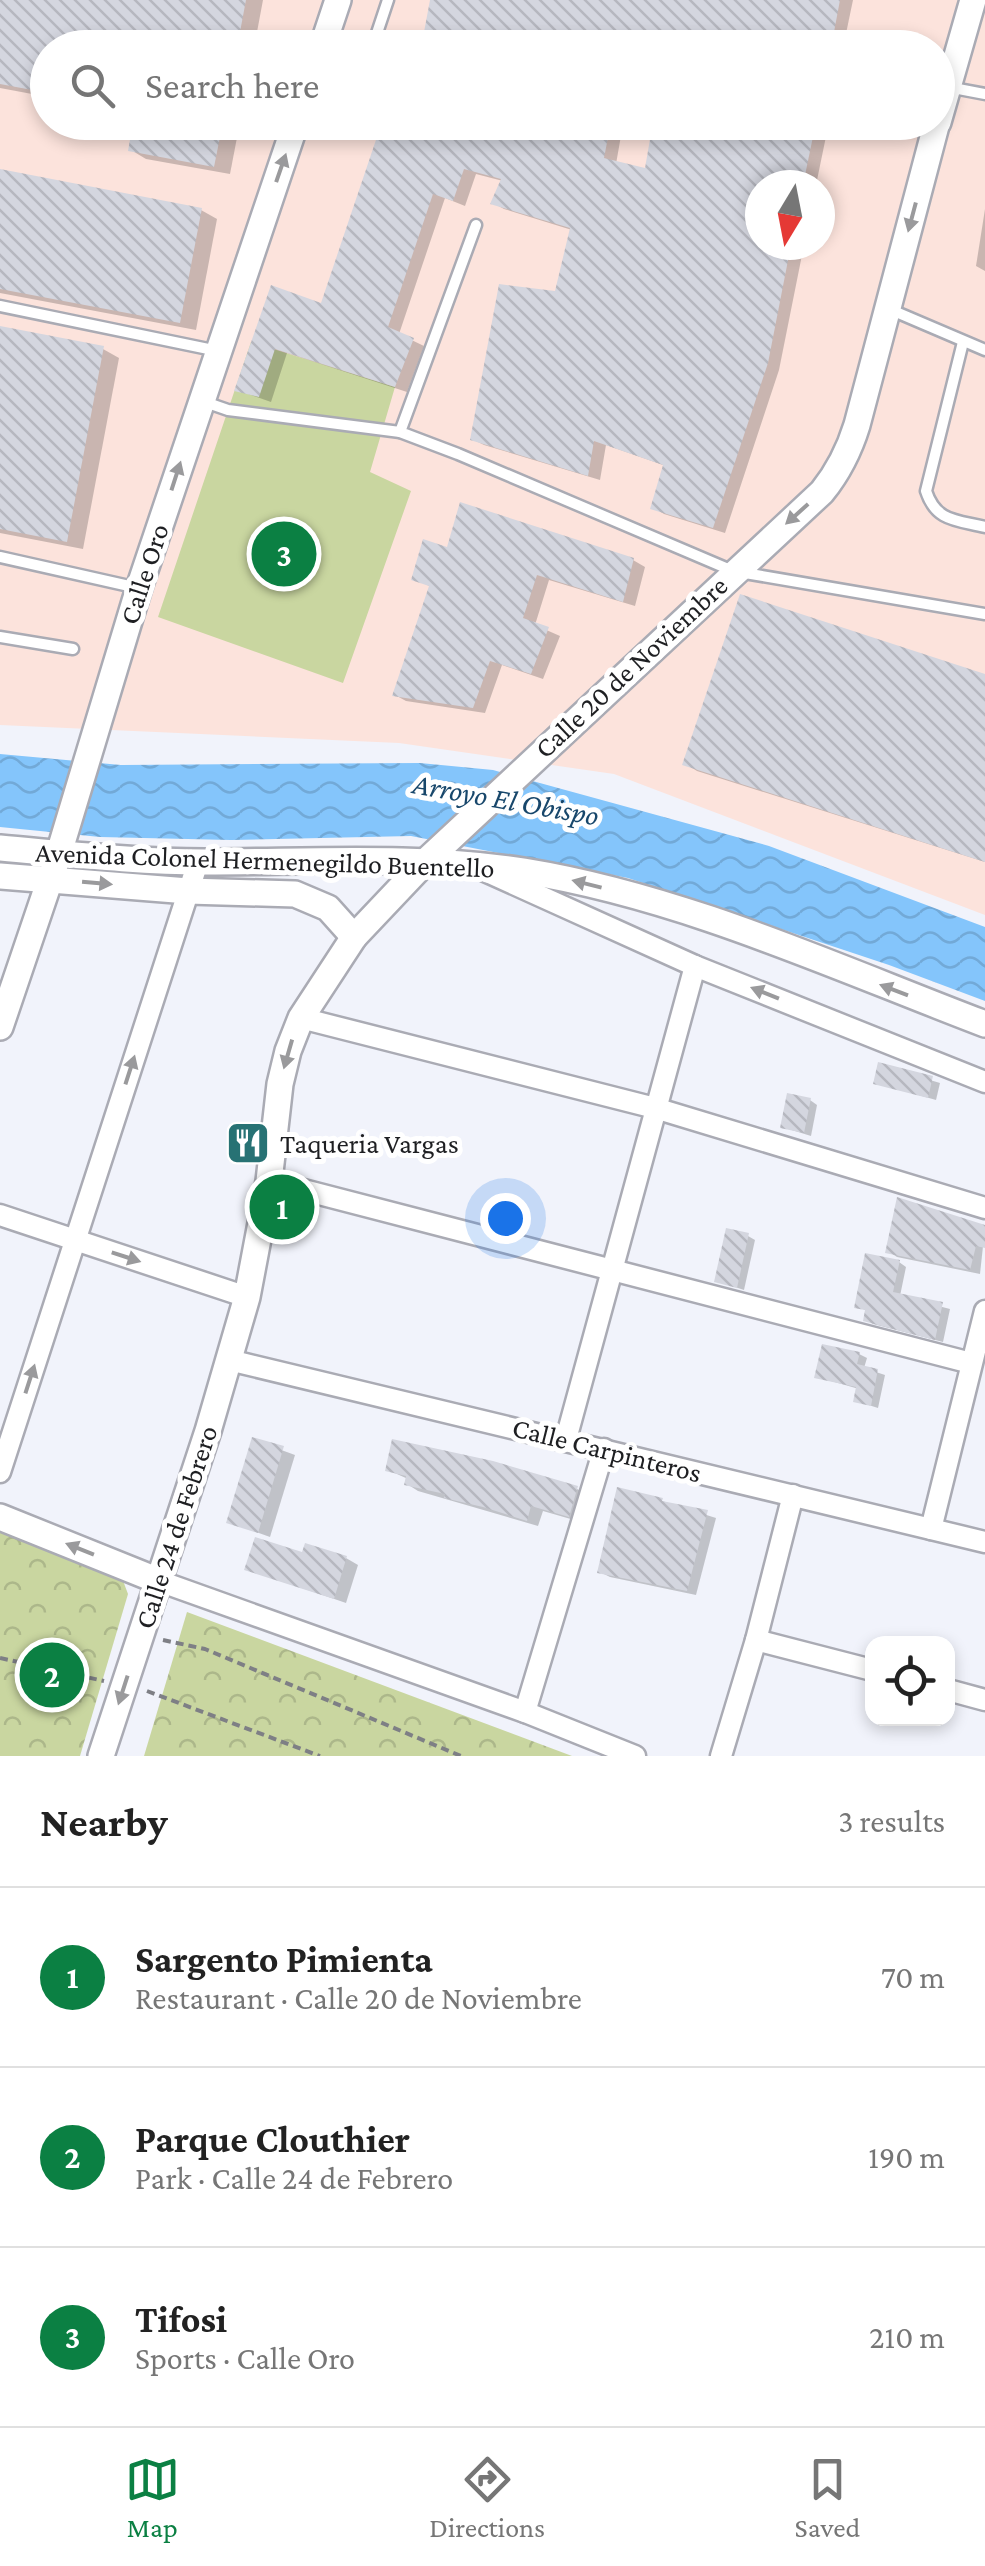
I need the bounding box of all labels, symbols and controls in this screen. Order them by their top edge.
search box [30,30,955,140]
icon: search [65,58,120,113]
text: Search here [145,64,319,106]
one-way arrow [274,153,289,183]
north arrow [745,170,835,260]
one-way arrow [904,202,920,233]
one-way arrow [170,461,185,491]
one-way arrow [785,502,809,525]
pin: 3 [252,516,316,592]
street label: Calle Oro [113,520,175,628]
street label: Calle 20 de Noviembre [528,570,734,764]
water label: Arroyo El Obispo [408,766,602,833]
street label: Avenida Colonel Hermenegildo Buentello [35,836,495,884]
one-way arrow [82,876,114,892]
one-way arrow [571,876,602,892]
one-way arrow [879,981,909,997]
one-way arrow [749,985,779,1001]
one-way arrow [280,1039,295,1069]
one-way arrow [124,1055,139,1085]
restaurant icon: Taqueria Vargas [225,1120,271,1166]
place label: Taqueria Vargas [280,1128,459,1159]
pin: 1 [250,1170,314,1244]
your location [480,1193,531,1244]
one-way arrow [111,1250,141,1265]
one-way arrow [24,1364,39,1394]
street label: Calle Carpinteros [509,1412,705,1488]
street label: Calle 24 de Febrero [129,1422,223,1632]
one-way arrow [64,1541,94,1556]
map controls [865,1636,955,1726]
button: locate [865,1636,955,1726]
pin: 2 [20,1638,84,1712]
one-way arrow [114,1675,129,1705]
text: Nearby [40,1798,168,1845]
text: 3 results [838,1803,945,1839]
text: Sargento Pimienta [135,1938,433,1980]
text: 1 [67,1959,78,1995]
text: 70 m [881,1959,945,1995]
text: Restaurant · Calle 20 de Noviembre [135,1980,582,2016]
text: Parque Clouthier [135,2118,410,2160]
text: 2 [64,2139,81,2175]
text: 190 m [868,2139,945,2175]
text: Park · Calle 24 de Febrero [135,2160,453,2196]
text: Tifosi [135,2298,227,2340]
text: 3 [65,2319,80,2355]
text: 210 m [869,2319,945,2355]
text: Sports · Calle Oro [135,2340,355,2376]
tab: Map [125,2452,180,2543]
tab: Directions [429,2452,545,2543]
tab: Saved [795,2452,860,2543]

